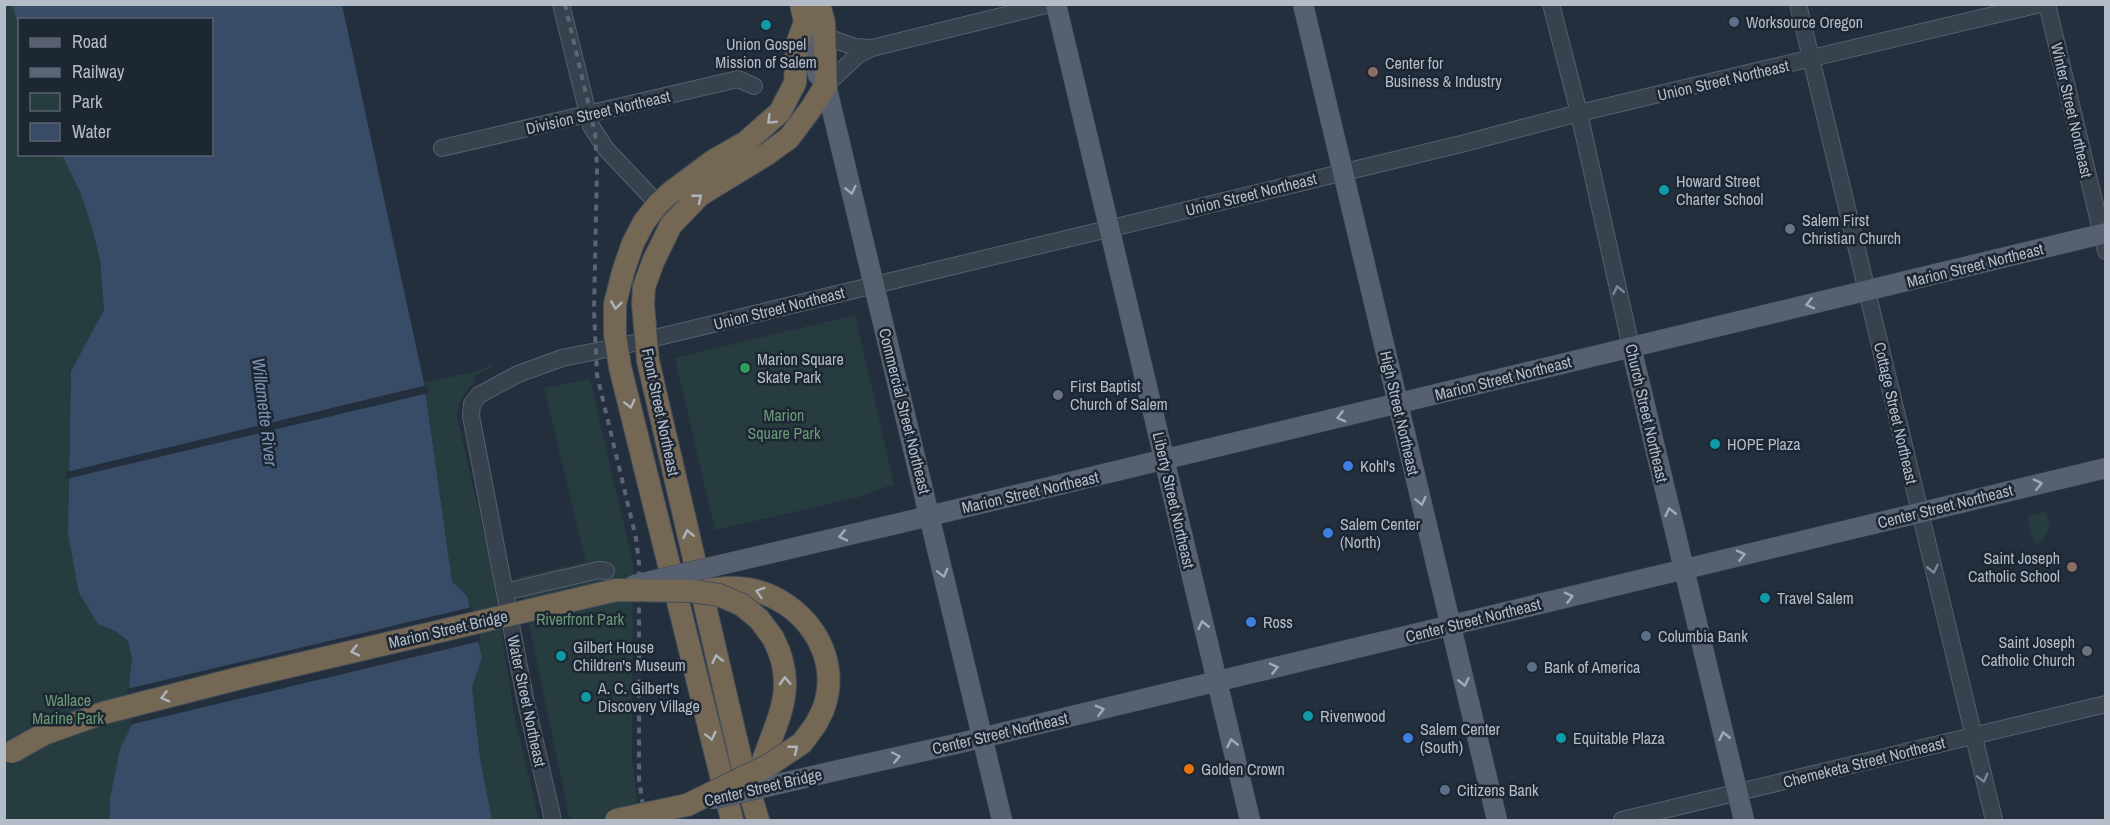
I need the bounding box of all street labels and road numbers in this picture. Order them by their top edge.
street label: Winter Street Northeast [2046,40,2098,180]
street label: Union Street Northeast [1655,54,1791,106]
street label: Division Street Northeast [524,85,673,139]
street label: Union Street Northeast [1183,167,1319,221]
street label: Marion Street Northeast [1904,237,2046,293]
street label: Union Street Northeast [711,281,847,335]
street label: Commercial Street Northeast [874,326,936,496]
street label: Cottage Street Northeast [1869,340,1923,487]
street label: Church Street Northeast [1620,342,1674,485]
street label: Front Street Northeast [637,346,685,478]
street label: High Street Northeast [1375,349,1425,478]
street label: Marion Street Northeast [1432,350,1574,406]
street label: Liberty Street Northeast [1148,430,1200,571]
street label: Marion Street Northeast [959,465,1101,518]
street label: Center Street Northeast [1875,478,2015,533]
street label: Center Street Northeast [1403,592,1543,647]
street label: Marion Street Bridge [386,605,510,653]
street label: Water Street Northeast [502,633,552,769]
street label: Center Street Northeast [930,707,1070,759]
street label: Chemeketa Street Northeast [1781,731,1948,793]
street label: Center Street Bridge [702,763,824,811]

